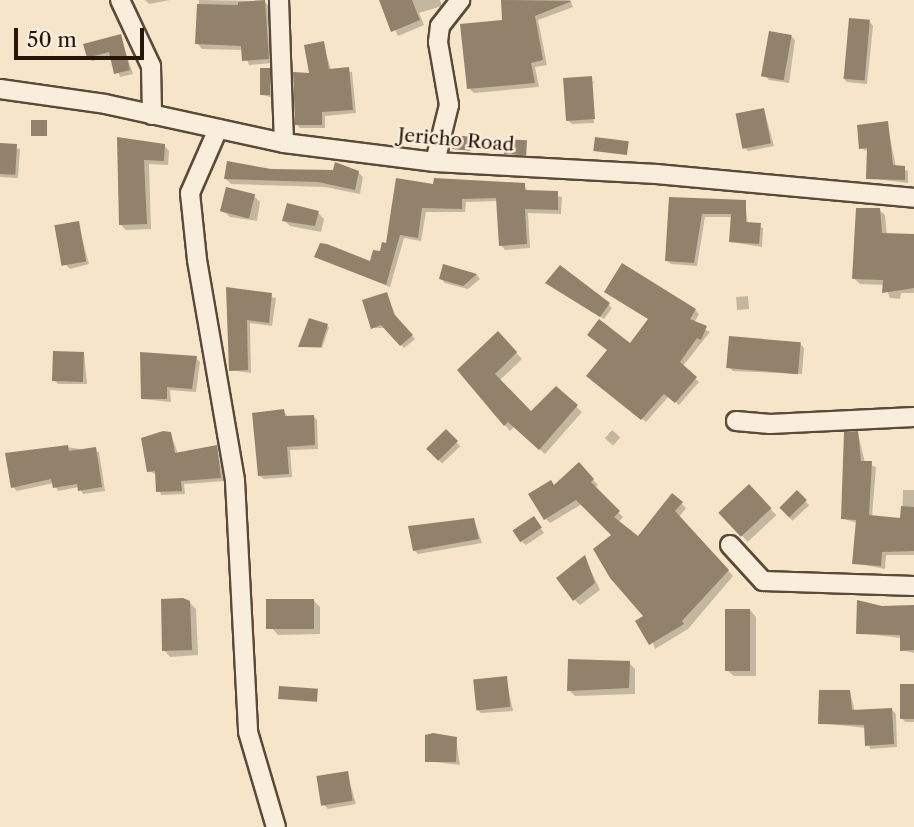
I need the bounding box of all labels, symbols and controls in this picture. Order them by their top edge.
scale bar [18,14,147,58]
text: 50 m [27,27,77,52]
street label: Jericho Road [397,124,515,156]

